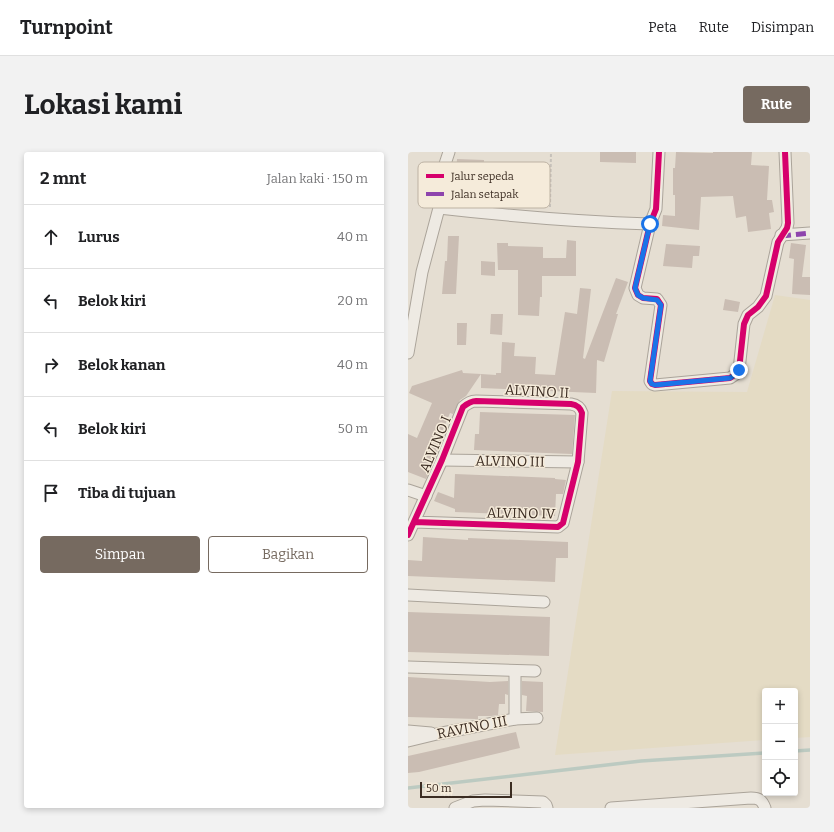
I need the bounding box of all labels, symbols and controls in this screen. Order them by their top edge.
text: Turnpoint [20,16,113,39]
text: Peta [648,19,677,36]
text: Rute [699,19,729,36]
text: Disimpan [751,19,814,36]
button: Rute [743,86,810,123]
text: Lokasi kami [24,88,182,121]
legend [418,162,550,208]
text: 2 mnt [40,168,87,189]
text: Jalur sepeda [450,170,514,183]
text: Jalan kaki · 150 m [267,171,368,186]
text: Jalan setapak [450,188,519,201]
route start [641,215,659,233]
icon: ahead [40,226,62,248]
text: Lurus [78,228,120,246]
text: 40 m [337,229,368,244]
icon: left [40,290,62,312]
text: Belok kiri [78,292,146,310]
text: 20 m [338,293,368,308]
icon: right [40,354,62,376]
text: Belok kanan [78,356,166,374]
text: 40 m [337,357,368,372]
route end [730,361,748,379]
street label: ALVINO II [504,381,570,402]
street label: ALVINO I [416,413,455,475]
icon: left [40,418,62,440]
text: Belok kiri [78,420,146,438]
text: 50 m [338,421,368,436]
street label: ALVINO III [475,452,545,471]
icon: arrive [40,482,62,504]
text: Tiba di tujuan [78,484,176,502]
street label: ALVINO IV [486,504,556,523]
button: Simpan [40,536,200,573]
button: Bagikan [208,536,368,573]
map controls [762,688,798,796]
button: + [762,688,798,724]
street label: RAVINO III [436,712,509,743]
button: − [762,724,798,760]
button: locate [762,760,798,796]
scale bar [420,780,512,799]
text: 50 m [426,782,452,795]

